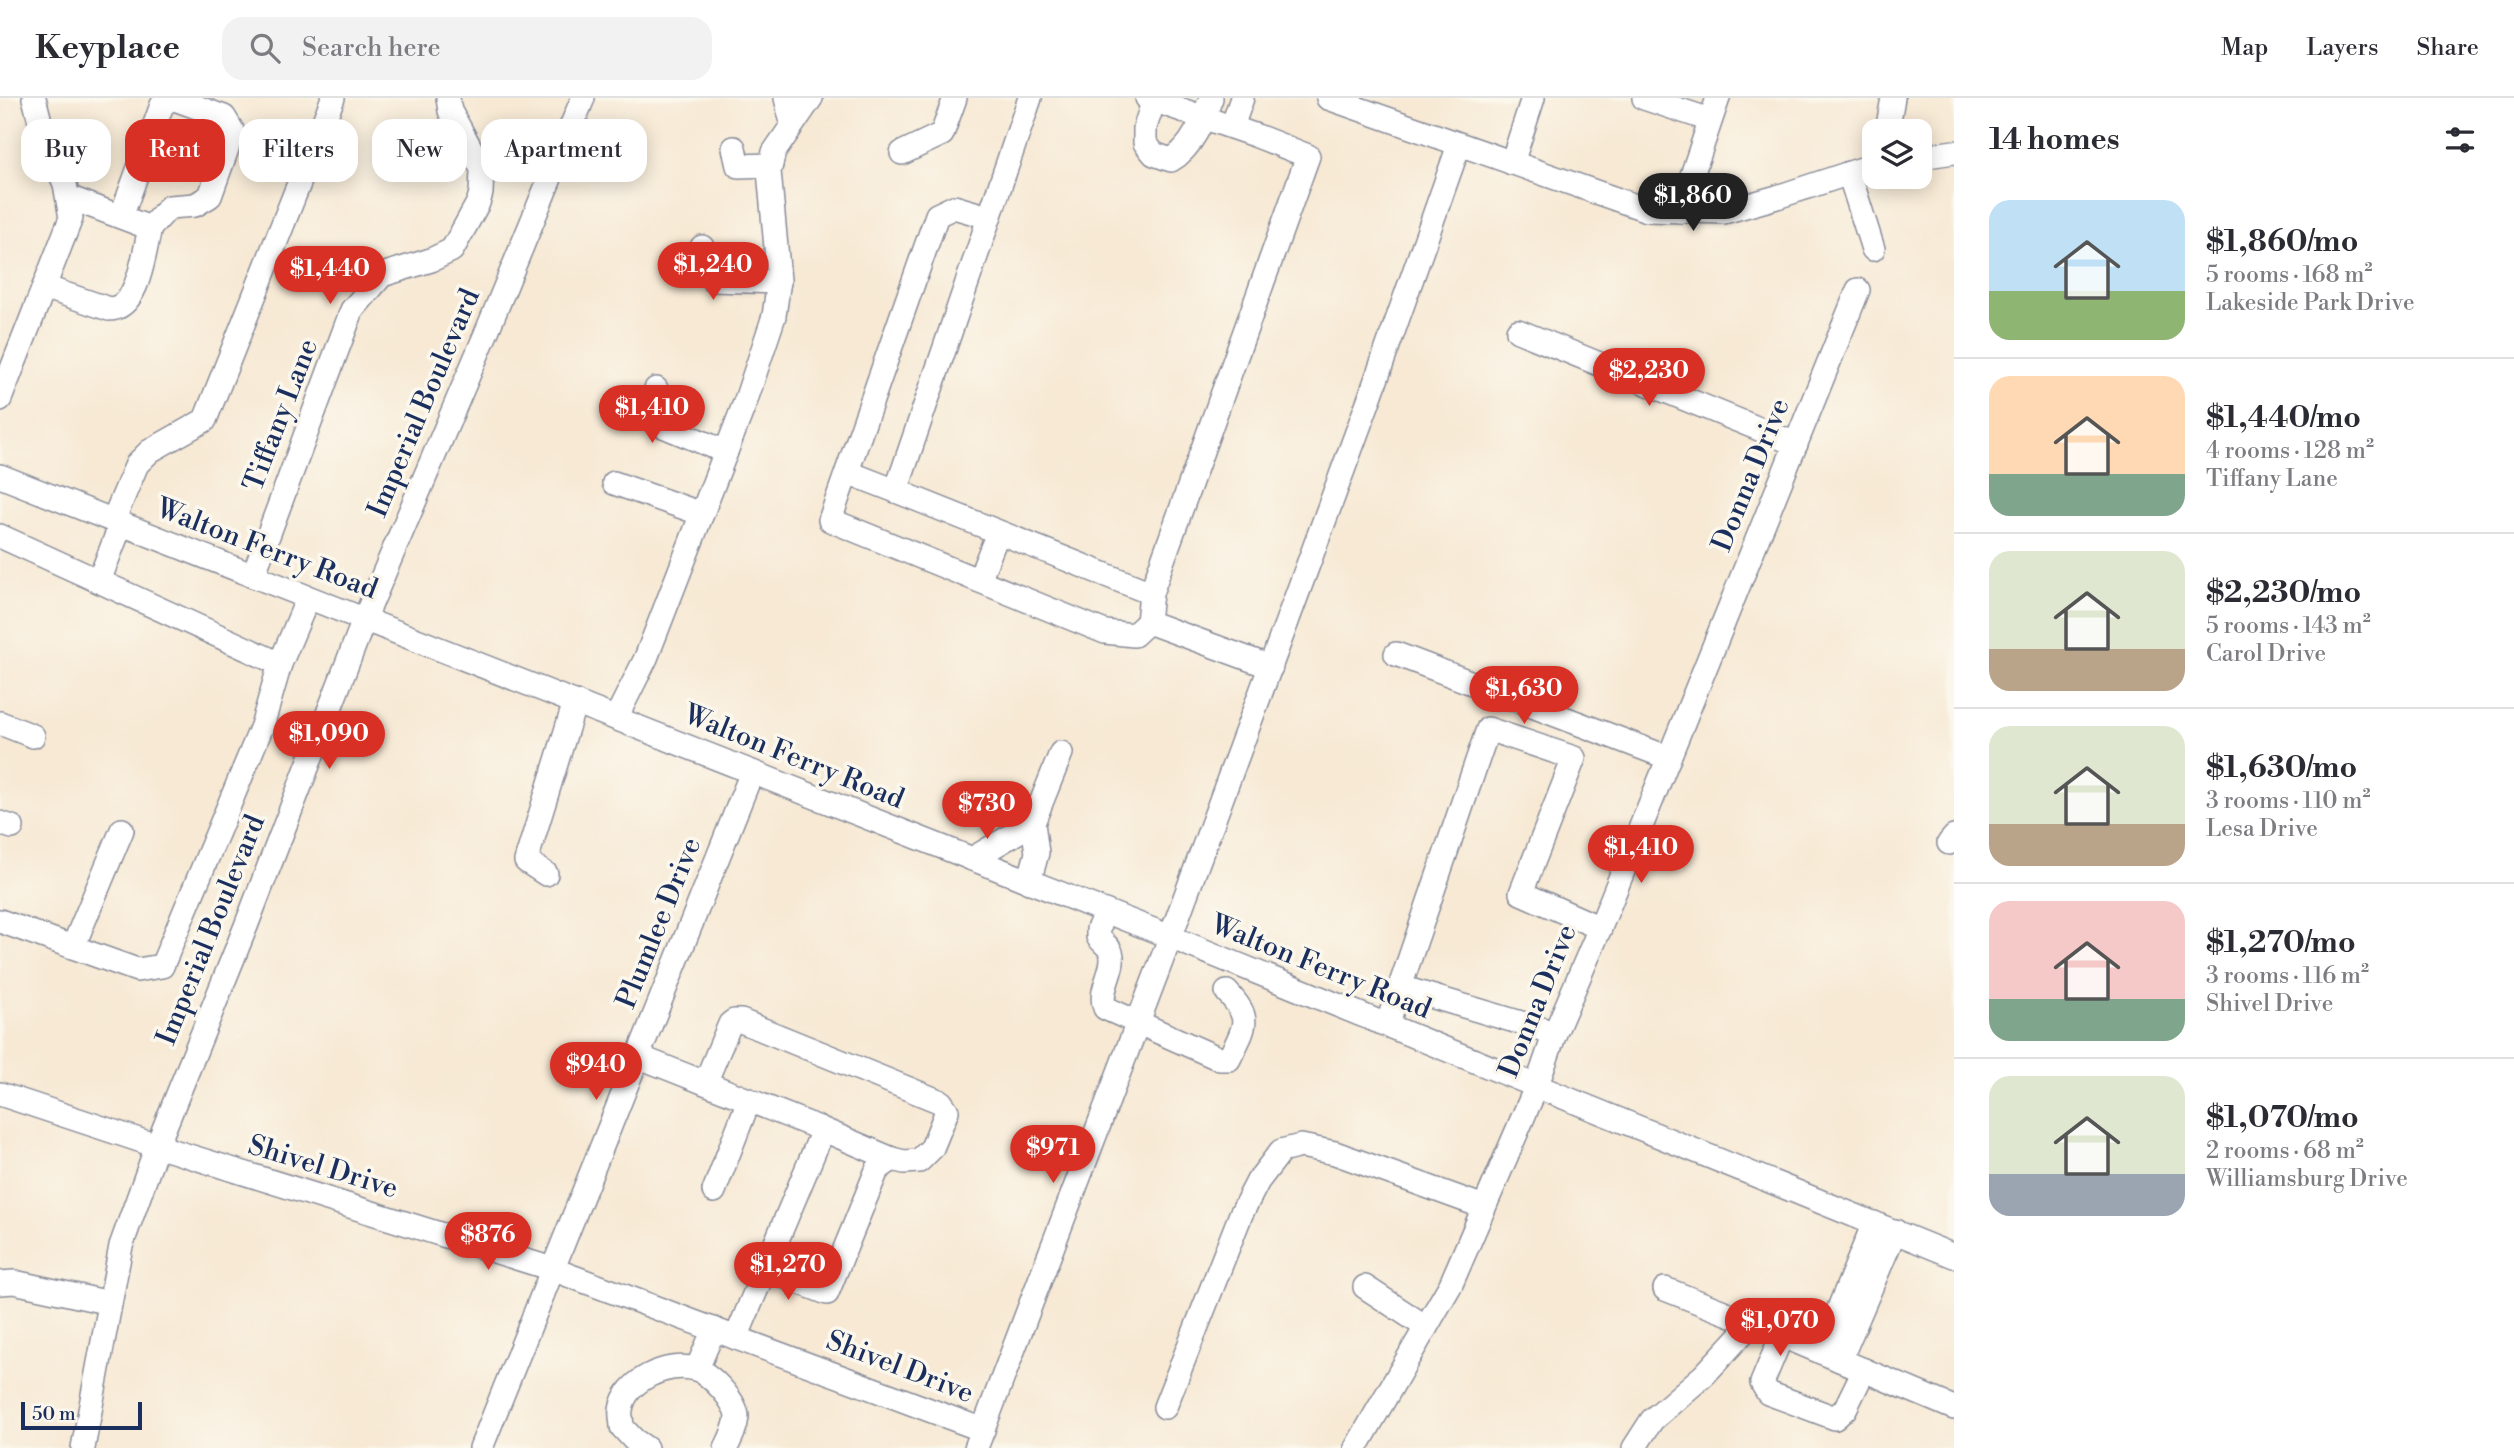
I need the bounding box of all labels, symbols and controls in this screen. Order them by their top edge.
search box [222,17,712,80]
text: Keyplace [35,28,180,69]
icon: search [246,29,284,67]
text: Search here [302,32,441,64]
text: Map [2221,33,2268,63]
text: Layers [2306,33,2378,63]
text: Share [2416,33,2479,63]
chip: Buy [21,119,111,182]
chip: Rent [125,119,225,182]
chip: Filters [239,119,358,182]
chip: New [372,119,467,182]
chip: Apartment [481,119,647,182]
map controls [1862,119,1932,189]
button: layers [1862,119,1932,189]
text: 14 homes [1989,121,2120,159]
icon: filters [2441,121,2479,159]
pin: $1,860 [1636,174,1750,233]
text: $1,860 [1654,182,1732,210]
text: $1,860/mo [2206,223,2358,261]
icon: home [2045,228,2129,312]
pin: $1,240 [656,242,770,302]
pin: $1,440 [273,246,387,306]
text: $1,240 [674,251,752,279]
text: $1,440 [290,255,370,283]
text: 5 rooms · 168 m² [2206,261,2373,289]
street label: Imperial Boulevard [360,283,488,523]
text: Lakeside Park Drive [2206,289,2415,317]
street label: Tiffany Lane [236,334,326,496]
pin: $2,230 [1592,348,1706,408]
text: $2,230 [1609,357,1689,385]
pin: $1,410 [595,386,709,445]
street label: Donna Drive [1704,393,1798,557]
text: $1,410 [615,394,689,422]
text: $1,440/mo [2206,399,2361,437]
icon: home [2045,404,2129,488]
text: 4 rooms · 128 m² [2206,437,2374,465]
text: Tiffany Lane [2206,465,2338,493]
street label: Walton Ferry Road [150,490,383,607]
text: $2,230/mo [2206,574,2361,612]
icon: home [2045,579,2129,663]
text: 5 rooms · 143 m² [2206,612,2371,640]
text: Carol Drive [2206,640,2326,668]
pin: $1,630 [1467,666,1581,726]
text: $1,630 [1485,675,1563,703]
street label: Walton Ferry Road [678,696,909,817]
pin: $1,090 [272,712,386,771]
text: $1,090 [289,720,369,748]
text: $1,630/mo [2206,749,2357,787]
icon: home [2045,754,2129,838]
pin: $730 [946,782,1028,841]
text: 3 rooms · 110 m² [2206,787,2370,815]
text: $730 [958,790,1016,818]
street label: Imperial Boulevard [149,810,273,1050]
text: Lesa Drive [2206,815,2318,843]
pin: $1,410 [1584,826,1698,885]
street label: Plumlee Drive [609,832,709,1014]
text: $1,410 [1604,834,1678,862]
street label: Walton Ferry Road [1205,906,1436,1027]
street label: Donna Drive [1491,919,1585,1083]
text: $1,270/mo [2206,924,2356,962]
icon: home [2045,929,2129,1013]
text: 3 rooms · 116 m² [2206,962,2369,990]
text: Shivel Drive [2206,990,2333,1018]
pin: $940 [555,1042,637,1102]
text: $940 [566,1051,626,1079]
text: $1,070/mo [2206,1099,2359,1137]
icon: home [2045,1104,2129,1188]
pin: $971 [1012,1126,1094,1185]
street label: Shivel Drive [244,1128,402,1206]
text: $971 [1026,1134,1080,1162]
text: 2 rooms · 68 m² [2206,1137,2364,1165]
text: Williamsburg Drive [2206,1165,2408,1193]
pin: $876 [447,1212,529,1272]
text: $876 [461,1221,515,1249]
pin: $1,270 [731,1242,845,1302]
text: $1,270 [750,1251,826,1279]
pin: $1,070 [1723,1298,1837,1358]
text: $1,070 [1741,1307,1819,1335]
street label: Shivel Drive [821,1323,979,1411]
scale bar [21,1399,142,1431]
text: 50 m [32,1402,76,1426]

